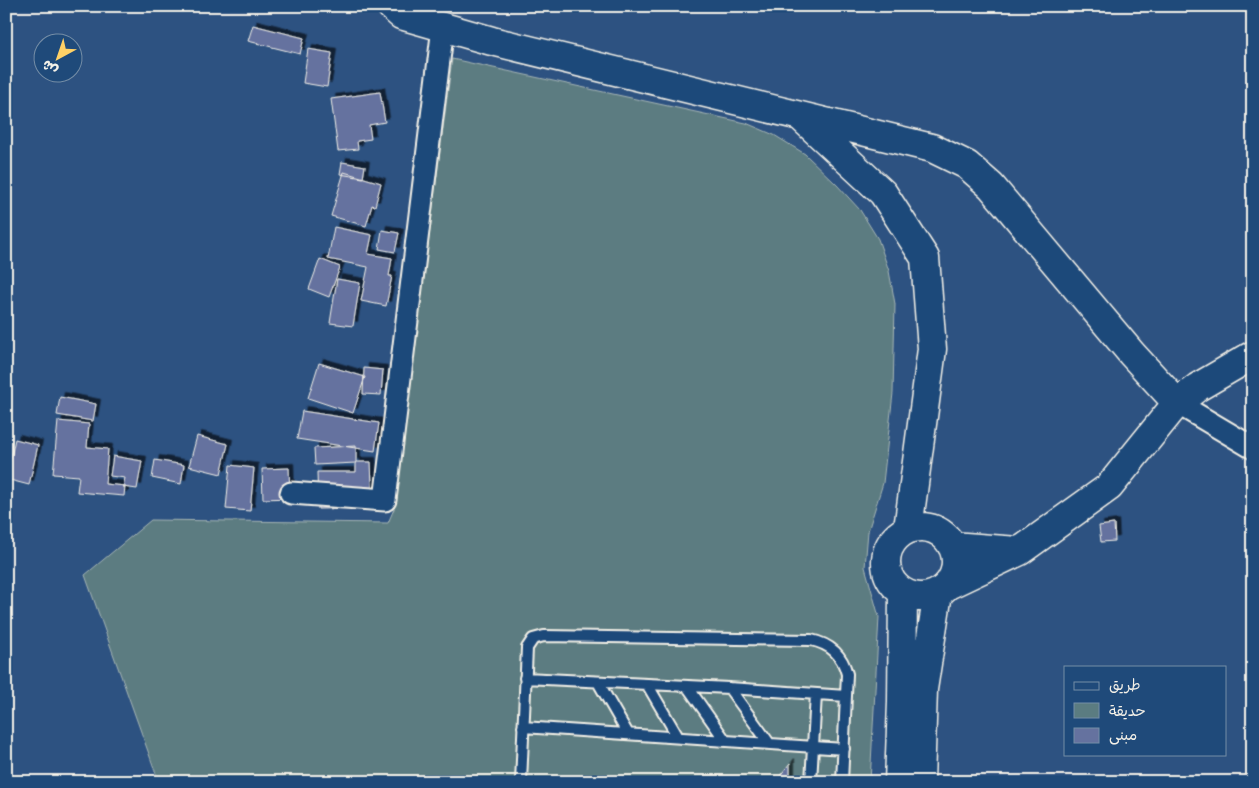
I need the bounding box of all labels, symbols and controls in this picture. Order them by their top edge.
north arrow [32,32,82,82]
text: ش [38,55,63,80]
legend [1064,666,1226,756]
text: طريق [1109,675,1141,696]
text: حديقة [1109,701,1146,722]
text: مبنى [1109,725,1137,746]

